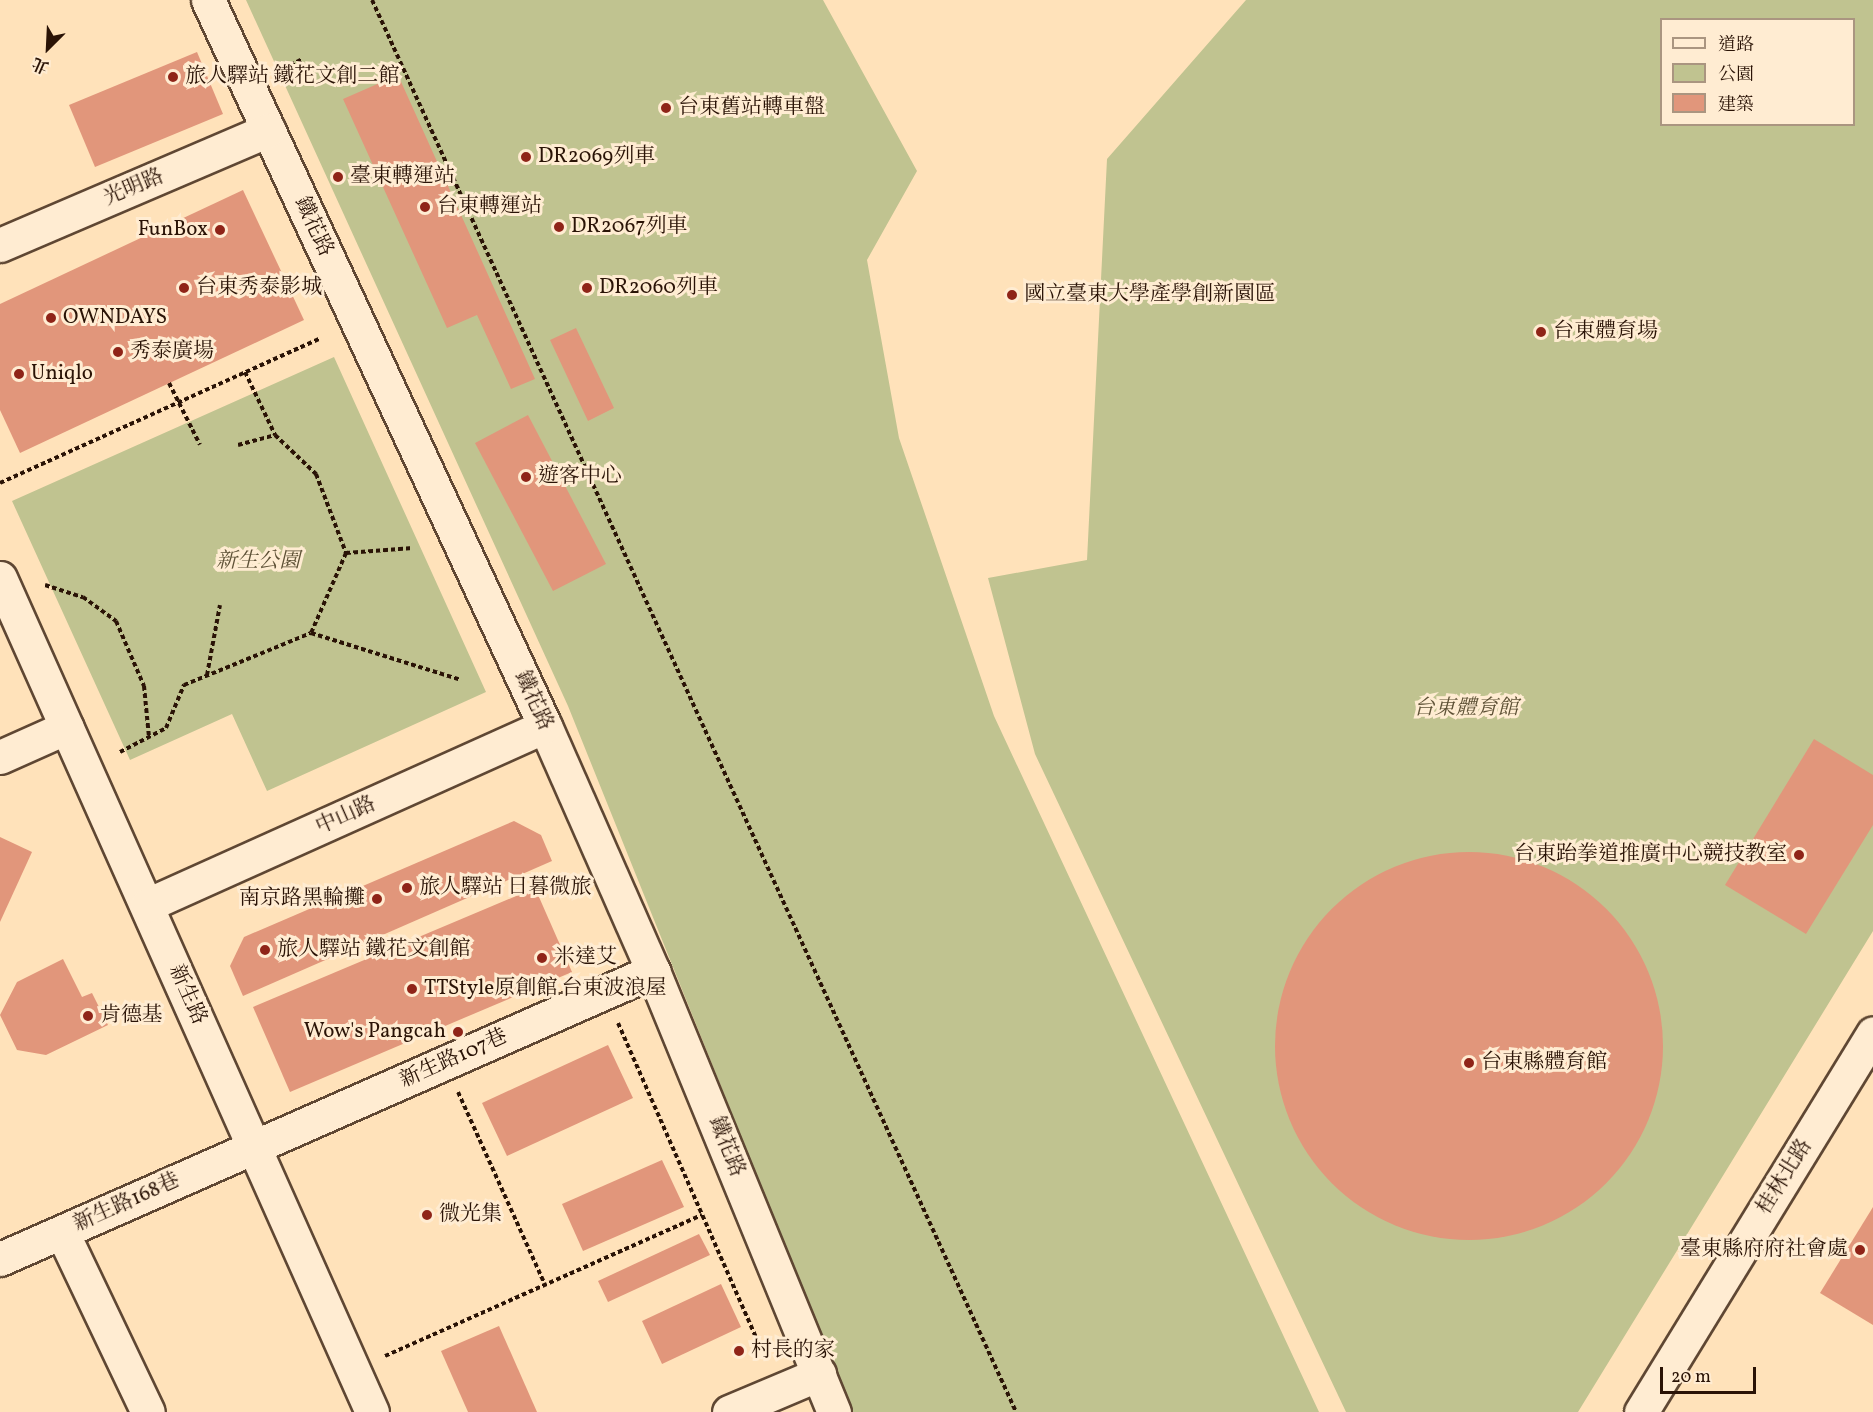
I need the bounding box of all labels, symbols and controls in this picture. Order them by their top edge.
north arrow [18,18,78,78]
legend [1660,18,1855,126]
text: 道路 [1718,33,1754,58]
text: 北 [29,51,52,78]
text: 公園 [1718,63,1754,88]
place label: 旅人驛站 鐵花文創二館 [185,64,399,90]
marker: 旅人驛站 鐵花文創二館 [166,70,180,84]
text: 建築 [1718,93,1754,118]
place label: 台東舊站轉車盤 [678,95,825,121]
marker: 台東舊站轉車盤 [659,101,673,115]
place label: DR2069列車 [538,144,655,170]
marker: DR2069列車 [519,150,533,164]
street label: 光明路 [100,164,168,212]
place label: 臺東轉運站 [350,164,455,190]
marker: 臺東轉運站 [331,170,345,184]
street label: 鐵花路 [288,193,338,261]
place label: 台東轉運站 [437,194,542,220]
marker: 台東轉運站 [418,200,432,214]
place label: DR2067列車 [571,214,687,240]
place label: FunBox [138,217,208,243]
marker: DR2067列車 [552,220,566,234]
marker: FunBox [213,223,227,237]
place label: 台東秀泰影城 [196,275,322,301]
place label: DR2060列車 [599,275,718,301]
marker: 台東秀泰影城 [177,281,191,295]
marker: DR2060列車 [580,281,594,295]
place label: 國立臺東大學產學創新園區 [1024,282,1276,308]
marker: 國立臺東大學產學創新園區 [1005,288,1019,302]
place label: OWNDAYS [63,305,167,331]
marker: OWNDAYS [44,311,58,325]
place label: 台東體育場 [1553,319,1658,345]
marker: 台東體育場 [1534,325,1548,339]
place label: 秀泰廣場 [130,339,214,365]
marker: 秀泰廣場 [111,345,125,359]
place label: Uniqlo [31,361,93,387]
marker: Uniqlo [12,367,26,381]
place label: 遊客中心 [538,464,622,490]
marker: 遊客中心 [519,470,533,484]
park label: 新生公園 [216,549,300,575]
street label: 鐵花路 [508,667,558,735]
park label: 台東體育館 [1414,696,1518,722]
street label: 中山路 [312,792,380,840]
place label: 台東跆拳道推廣中心競技教室 [1514,842,1787,868]
marker: 台東跆拳道推廣中心競技教室 [1792,848,1806,862]
place label: 旅人驛站 日暮微旅 [419,875,591,901]
marker: 旅人驛站 日暮微旅 [400,881,414,895]
place label: 南京路黑輪攤 [239,886,365,912]
marker: 南京路黑輪攤 [370,892,384,906]
place label: 旅人驛站 鐵花文創館 [277,937,470,963]
marker: 旅人驛站 鐵花文創館 [258,943,272,957]
place label: 米達艾 [554,945,617,971]
marker: 米達艾 [535,951,549,965]
street label: 新生路 [163,961,211,1029]
place label: TTStyle原創館 台東波浪屋 [424,976,666,1002]
marker: TTStyle原創館 台東波浪屋 [405,982,419,996]
place label: 肯德基 [100,1003,163,1029]
marker: 肯德基 [81,1009,95,1023]
place label: Wow's Pangcah [304,1019,446,1045]
street label: 新生路107巷 [396,1024,512,1094]
marker: Wow's Pangcah [451,1025,465,1039]
place label: 台東縣體育館 [1481,1050,1607,1076]
marker: 台東縣體育館 [1462,1056,1476,1070]
street label: 鐵花路 [703,1113,749,1181]
street label: 桂林北路 [1752,1135,1818,1219]
street label: 新生路168巷 [70,1168,184,1238]
place label: 微光集 [439,1202,502,1228]
marker: 微光集 [420,1208,434,1222]
place label: 臺東縣府府社會處 [1680,1237,1848,1263]
marker: 臺東縣府府社會處 [1853,1243,1867,1257]
place label: 村長的家 [751,1338,835,1364]
marker: 村長的家 [732,1344,746,1358]
scale bar [1663,1355,1759,1393]
text: 20 m [1671,1365,1711,1390]

